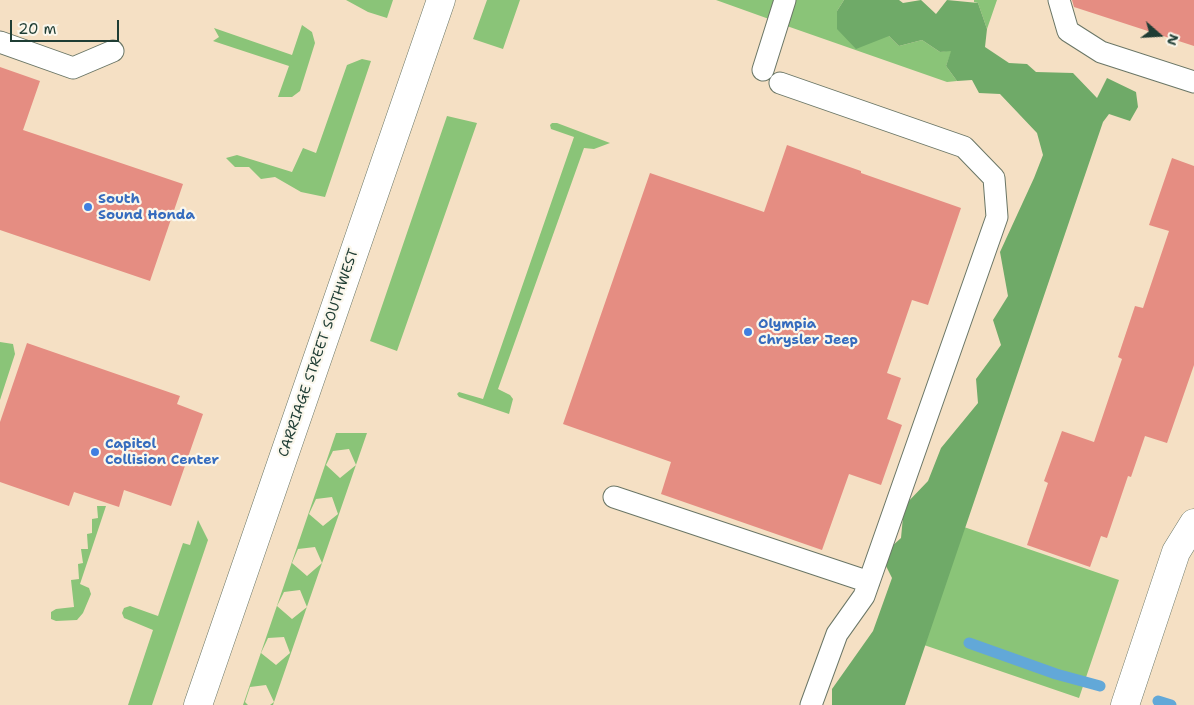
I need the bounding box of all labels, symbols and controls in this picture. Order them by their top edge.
scale bar [12,10,121,42]
north arrow [1134,10,1184,60]
text: 20 m [18,19,57,39]
text: N [1163,32,1183,48]
place label: South Sound Honda [98,191,195,223]
marker: South Sound Honda [82,201,94,213]
street label: CARRIAGE STREET SOUTHWEST [275,247,363,459]
place label: Olympia Chrysler Jeep [758,316,858,348]
marker: Olympia Chrysler Jeep [742,326,754,338]
place label: Capitol Collision Center [105,436,219,468]
marker: Capitol Collision Center [89,446,101,458]

